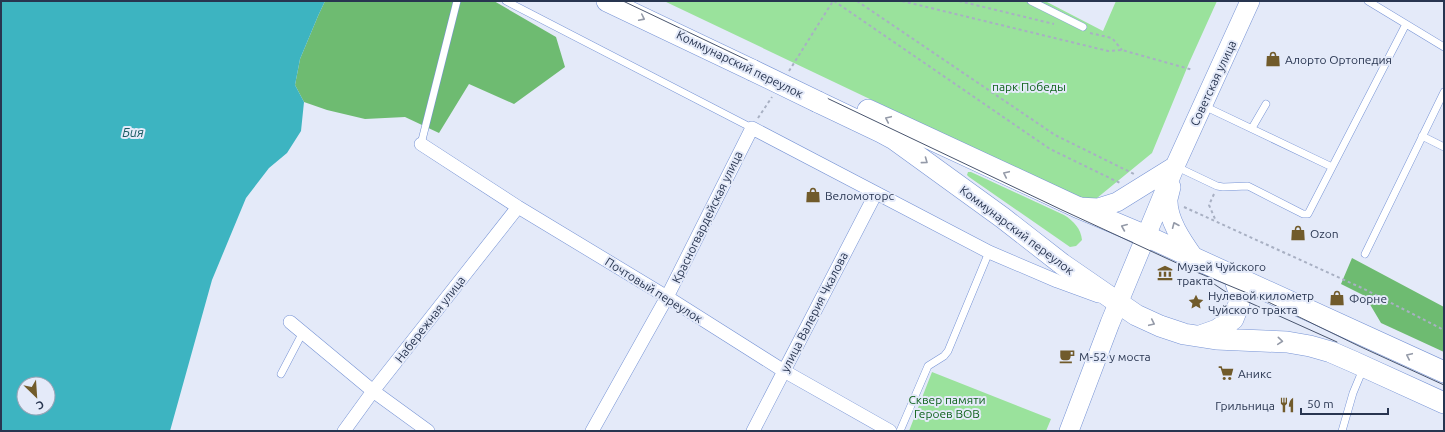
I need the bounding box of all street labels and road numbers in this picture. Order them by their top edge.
street label: Коммунарский переулок [675,28,805,100]
street label: Советская улица [1187,38,1239,128]
street label: Красногвардейская улица [669,149,745,285]
street label: Коммунарский переулок [957,183,1077,277]
street label: улица Валерия Чкалова [778,250,850,374]
street label: Почтовый переулок [603,255,705,325]
street label: Набережная улица [392,273,468,365]

